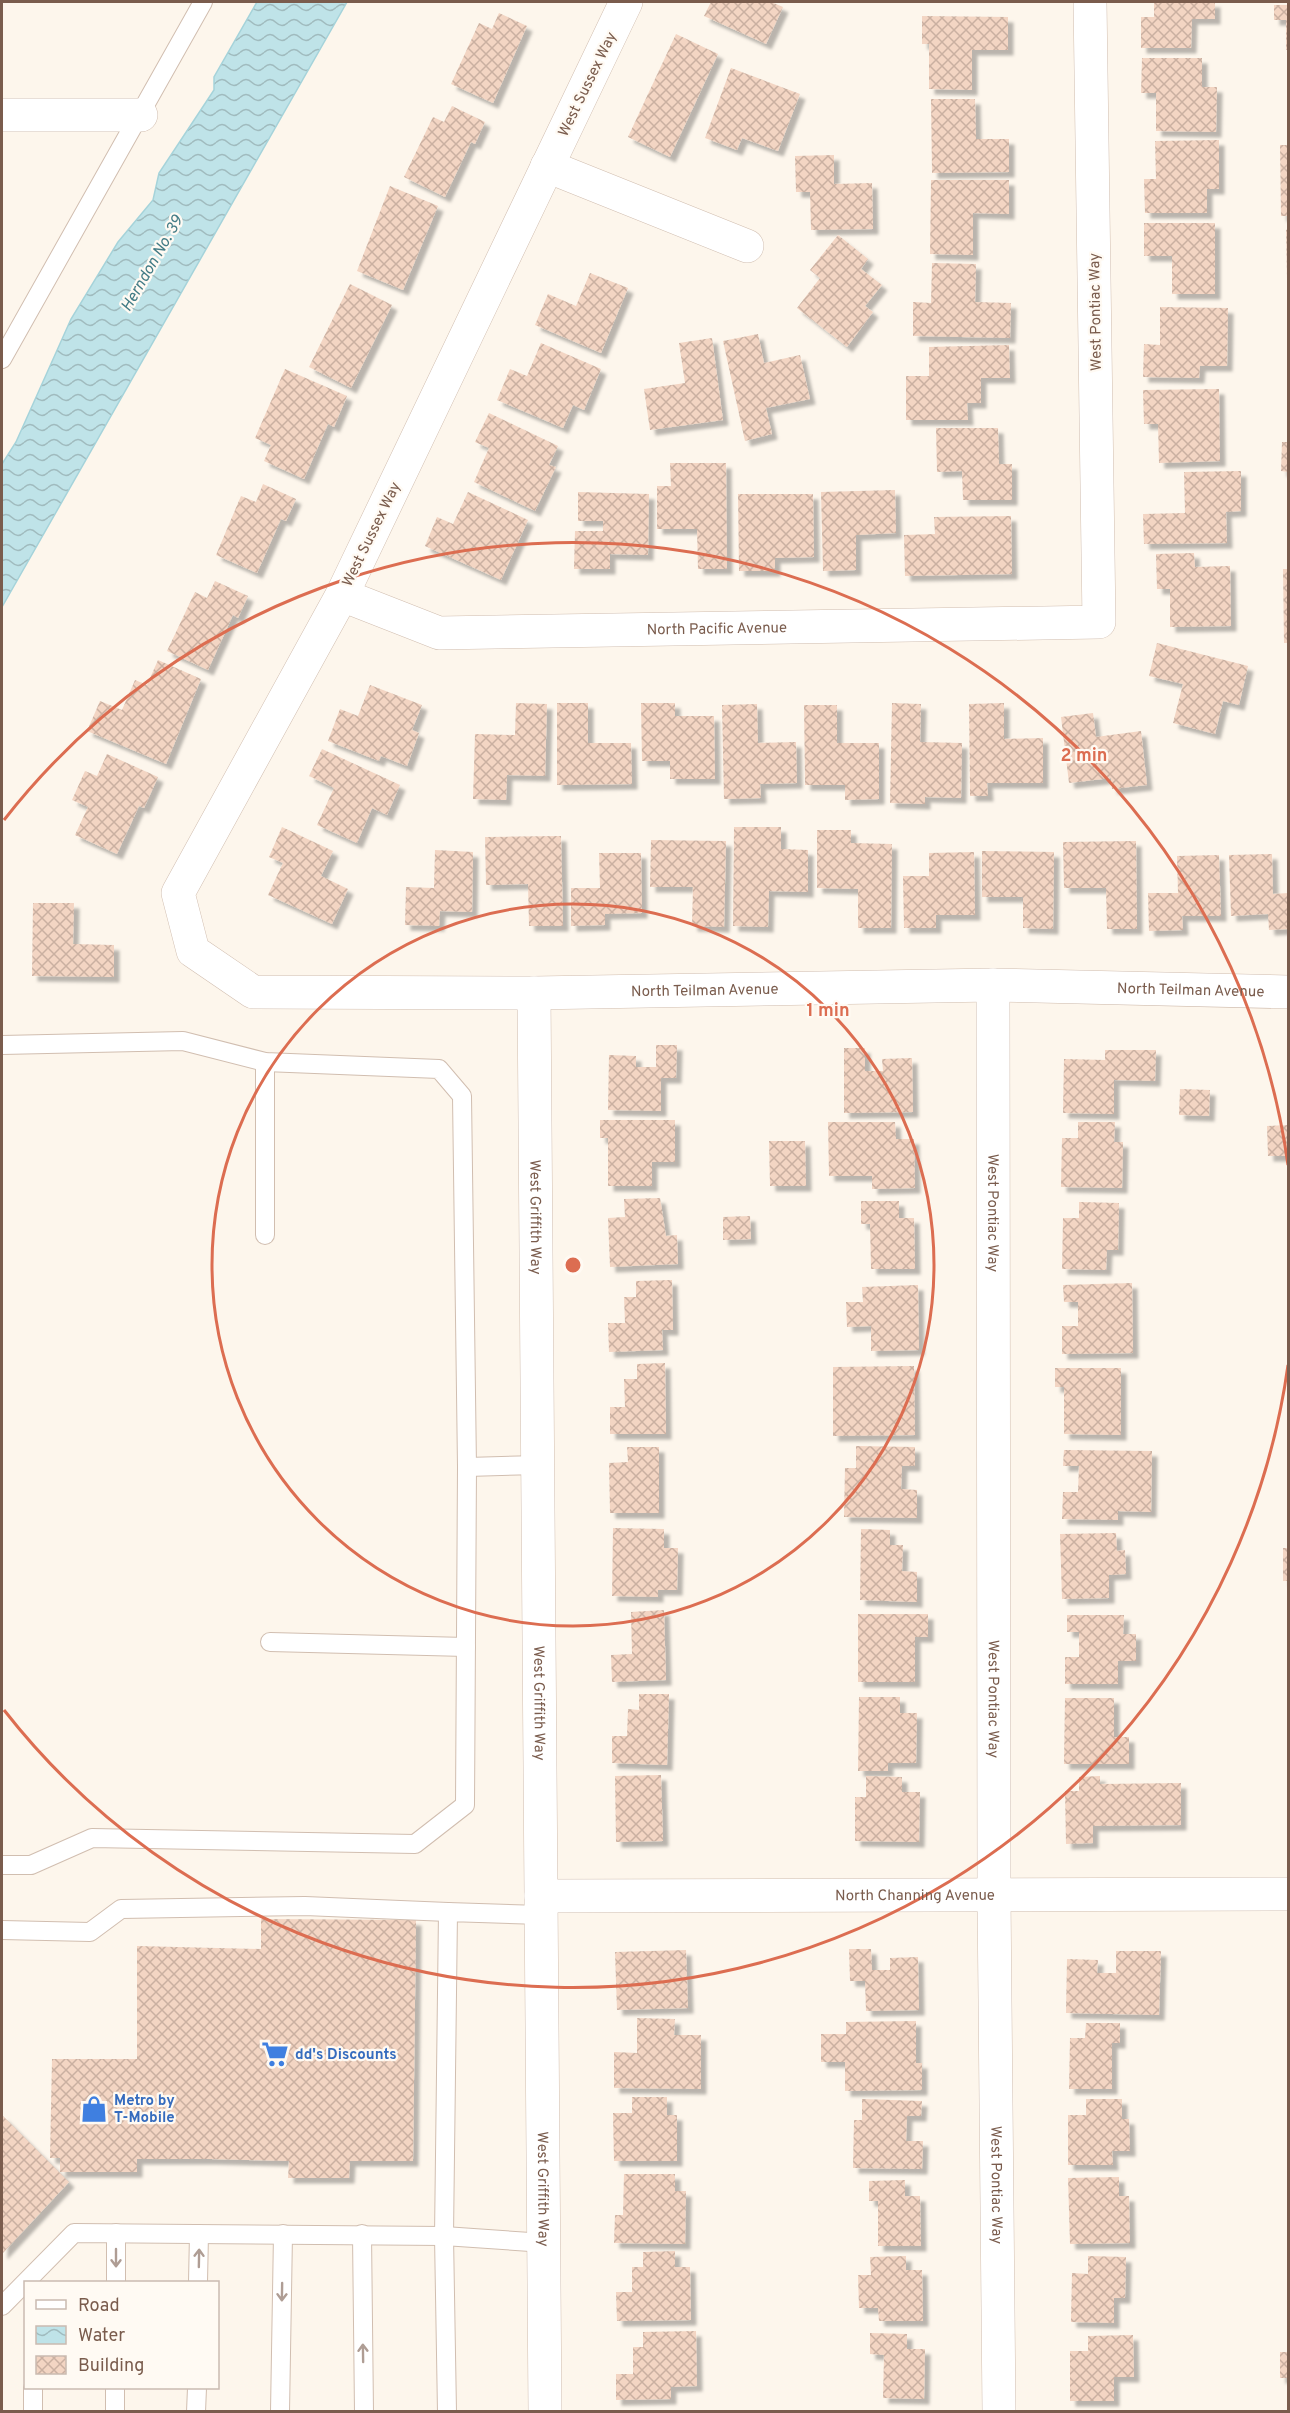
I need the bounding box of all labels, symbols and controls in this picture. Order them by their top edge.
street label: West Sussex Way [555,29,622,140]
water label: Herndon No. 39 [117,212,189,316]
street label: West Pontiac Way [1086,253,1107,371]
street label: West Sussex Way [339,479,406,590]
street label: North Pacific Avenue [646,619,787,641]
text: 2 min [1060,745,1108,768]
street label: North Teilman Avenue [1117,980,1265,1002]
street label: North Teilman Avenue [631,981,779,1002]
text: 1 min [806,1000,850,1023]
street label: West Pontiac Way [982,1154,1001,1272]
street label: West Griffith Way [524,1159,544,1275]
centre of rings [563,1255,583,1275]
street label: West Pontiac Way [983,1640,1002,1758]
street label: West Griffith Way [528,1645,548,1761]
street label: North Channing Avenue [835,1887,995,1906]
supermarket icon: dd's Discounts [260,2039,290,2069]
place label: dd's Discounts [295,2046,397,2065]
place label: Metro by T-Mobile [114,2092,175,2128]
shop icon: Metro by T-Mobile [79,2094,109,2124]
street label: West Pontiac Way [985,2126,1005,2244]
street label: West Griffith Way [532,2131,552,2247]
one-way arrow [110,2247,122,2267]
one-way arrow [193,2249,204,2269]
legend [24,2281,219,2389]
one-way arrow [276,2282,288,2302]
text: Road [78,2295,120,2318]
text: Water [78,2325,125,2348]
one-way arrow [357,2344,369,2364]
text: Building [78,2355,144,2378]

